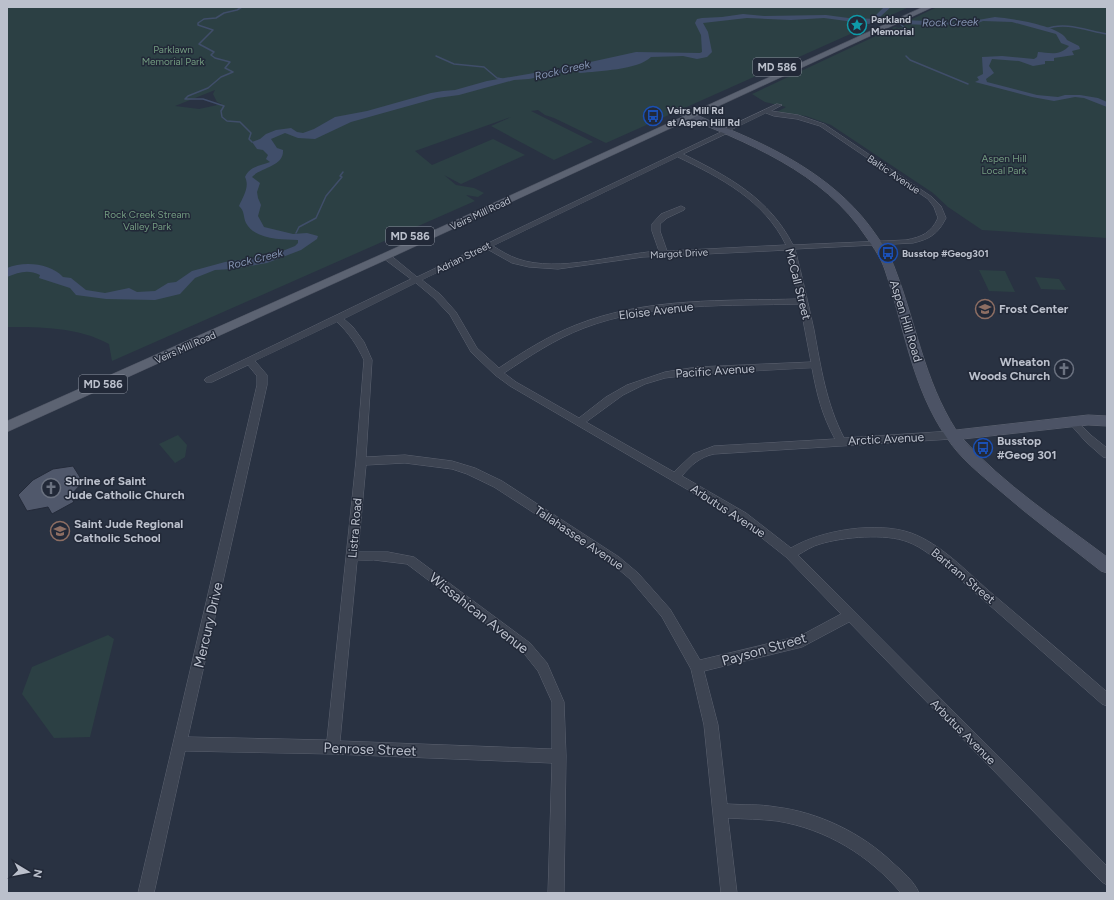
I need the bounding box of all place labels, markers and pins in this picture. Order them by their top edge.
place label: Parkland Memorial [871,13,914,38]
place icon: Parkland Memorial [846,14,868,36]
place label: Veirs Mill Rd at Aspen Hill Rd [667,104,740,129]
bus stop icon: Veirs Mill Rd at Aspen Hill Rd [642,105,664,127]
bus stop icon: Busstop #Geog301 [877,242,899,264]
place label: Busstop #Geog301 [902,247,989,260]
school or university icon: Frost Center [974,298,996,320]
place label: Frost Center [999,302,1069,316]
place label: Wheaton Woods Church [969,355,1050,383]
church icon: Wheaton Woods Church [1053,358,1075,380]
place label: Busstop #Geog 301 [997,434,1057,462]
bus stop icon: Busstop #Geog 301 [972,437,994,459]
place label: Shrine of Saint Jude Catholic Church [65,474,185,502]
church icon: Shrine of Saint Jude Catholic Church [40,477,62,499]
place label: Saint Jude Regional Catholic School [74,517,183,545]
school or university icon: Saint Jude Regional Catholic School [49,520,71,542]

